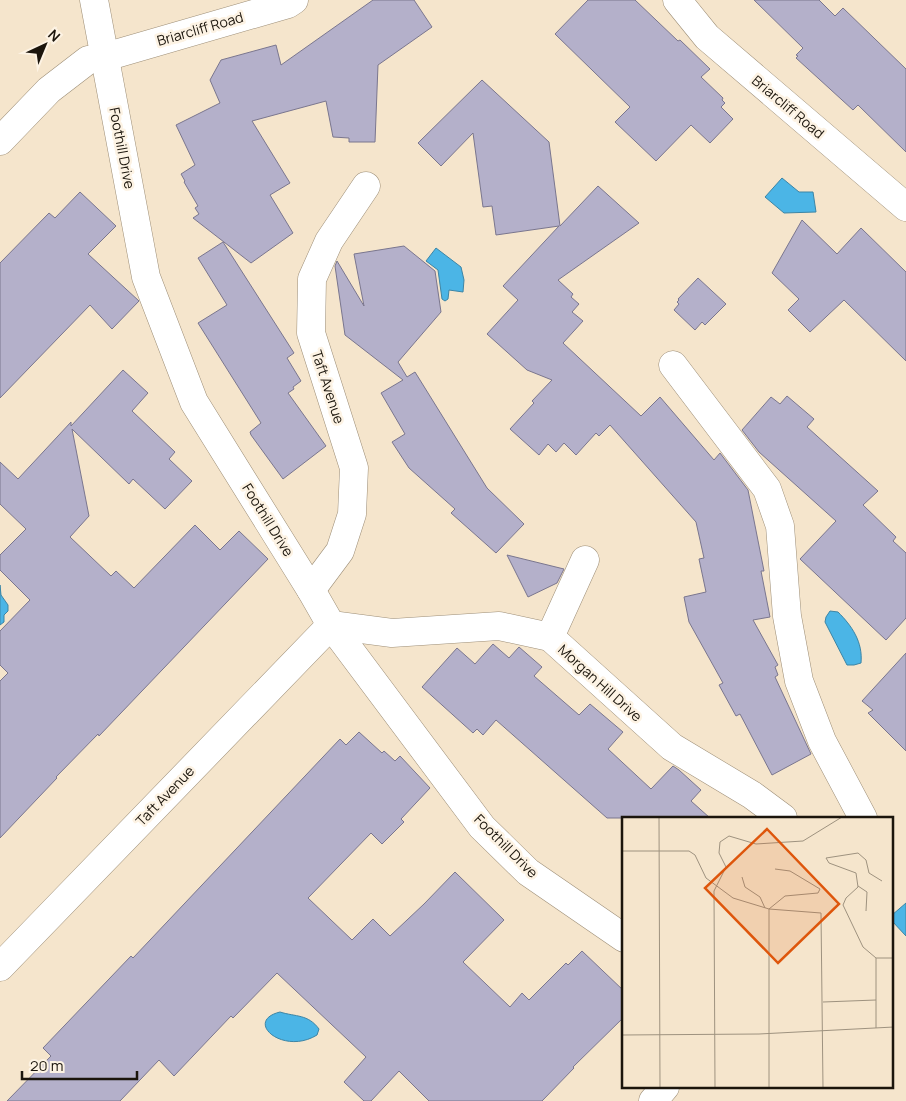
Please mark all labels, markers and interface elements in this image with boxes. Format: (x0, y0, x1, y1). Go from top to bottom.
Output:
street label: Briarcliff Road (155, 7, 245, 50)
north arrow (20, 20, 70, 70)
text: N (44, 25, 65, 46)
street label: Briarcliff Road (748, 71, 828, 142)
street label: Foothill Drive (105, 106, 140, 190)
street label: Taft Avenue (308, 348, 349, 426)
street label: Foothill Drive (238, 480, 298, 560)
street label: Morgan Hill Drive (554, 640, 646, 725)
street label: Taft Avenue (131, 762, 198, 830)
street label: Foothill Drive (470, 810, 542, 882)
inset map (622, 817, 894, 1088)
scale bar (22, 1048, 138, 1080)
text: 20 m (30, 1055, 63, 1076)

